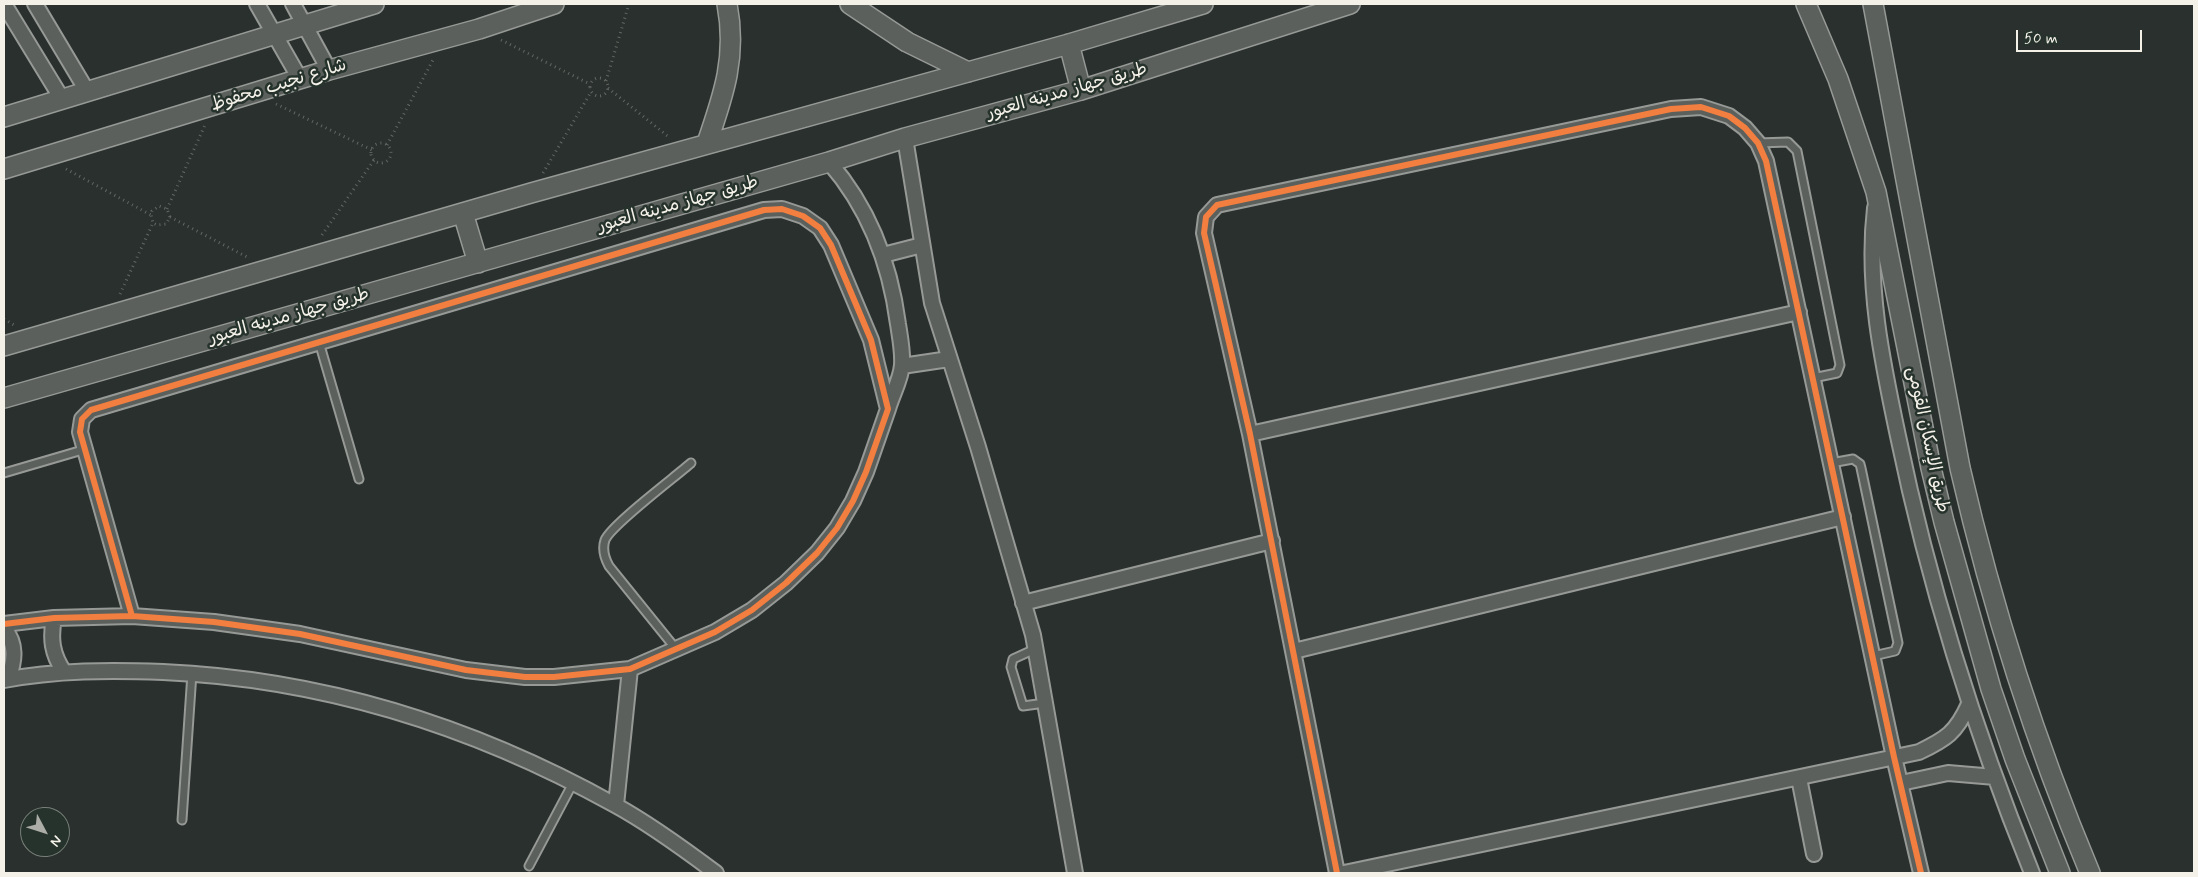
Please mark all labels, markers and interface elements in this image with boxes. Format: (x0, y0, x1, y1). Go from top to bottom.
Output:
scale bar (2018, 20, 2144, 52)
text: 50 m (2024, 29, 2058, 49)
street label: شارع نجيب محفوظ (209, 55, 349, 117)
street label: طريق جهاز مدينه العبور (984, 59, 1150, 125)
street label: طريق جهاز مدينه العبور (595, 172, 761, 238)
street label: طريق جهاز مدينه العبور (206, 284, 372, 350)
street label: طريق الإسكان القومى (1901, 365, 1953, 515)
north arrow (20, 807, 70, 857)
text: N (46, 832, 66, 850)

